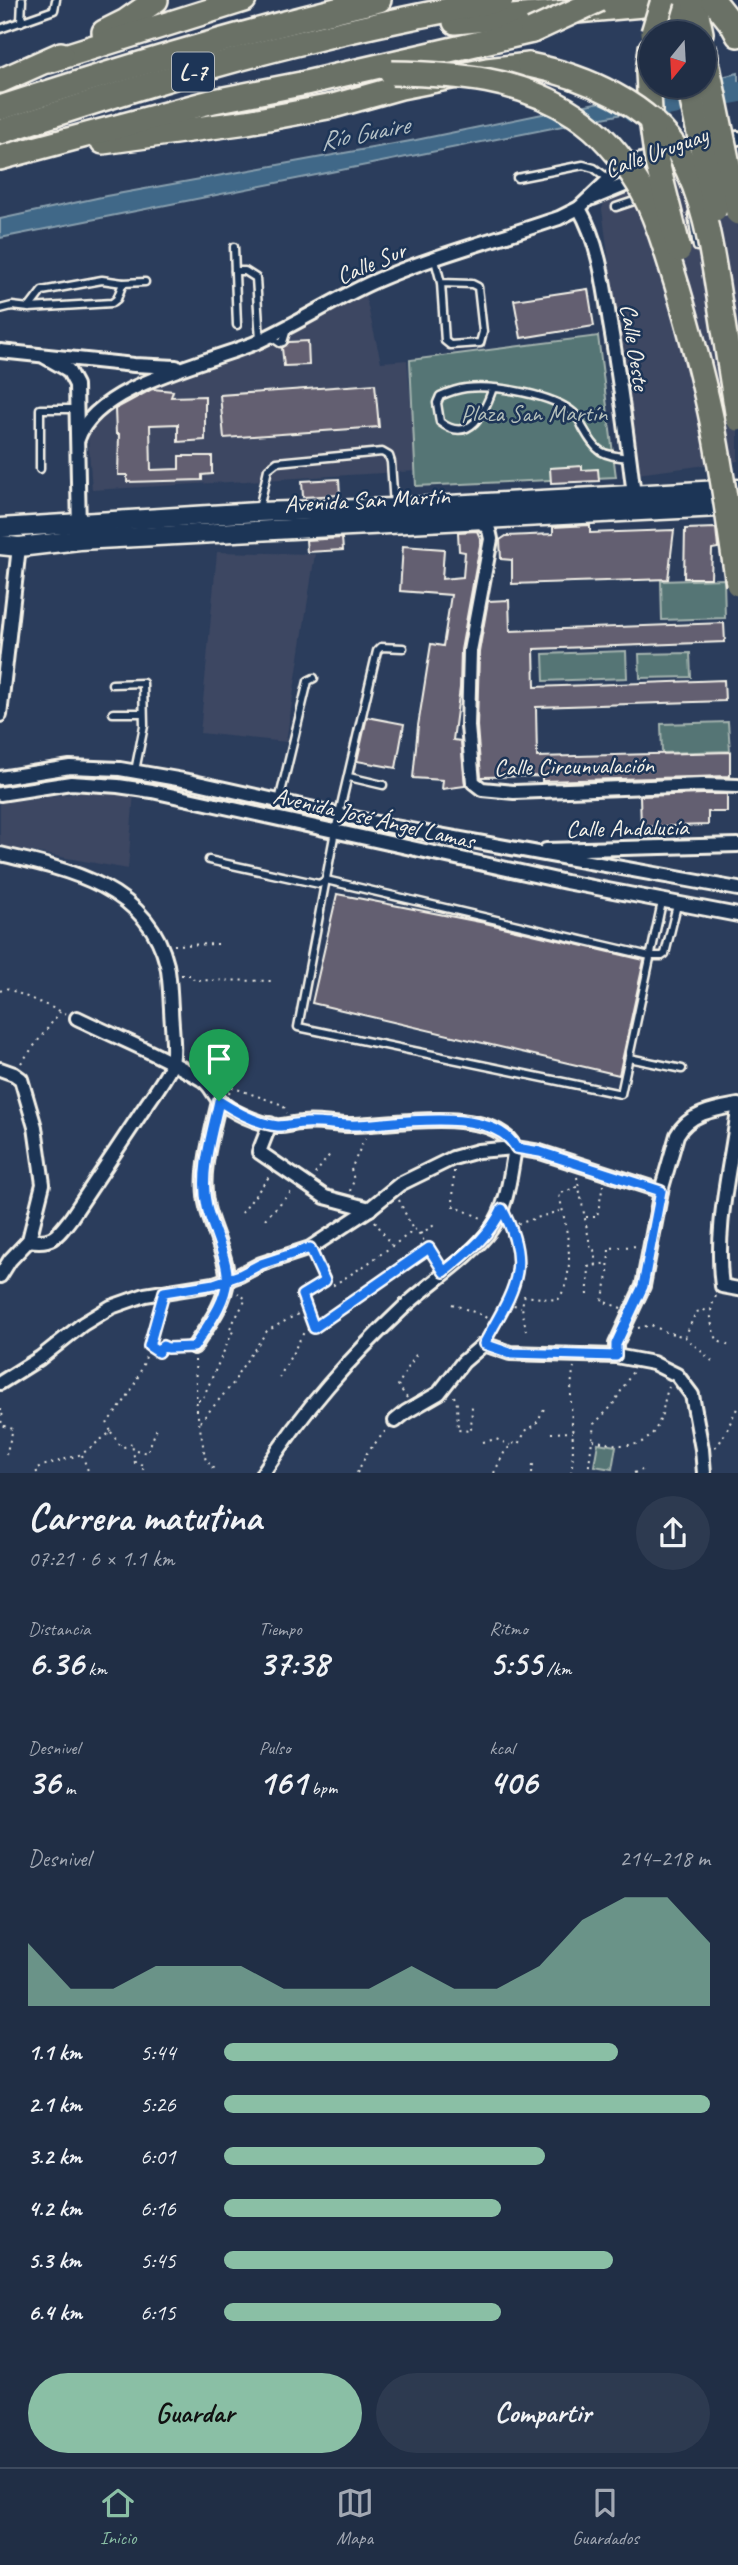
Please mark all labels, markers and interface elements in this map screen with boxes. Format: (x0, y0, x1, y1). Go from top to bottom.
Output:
north arrow (639, 21, 716, 98)
map controls (639, 21, 716, 98)
road number: L-7 (172, 53, 214, 92)
water label: Río Guaire (317, 108, 415, 158)
street label: Calle Uruguay (600, 119, 713, 185)
street label: Calle Sur (332, 234, 412, 291)
street label: Calle Oeste (613, 302, 657, 395)
park label: Plaza San Martín (461, 398, 609, 428)
street label: Avenida San Martín (284, 481, 452, 519)
street label: Calle Circunvalación (494, 750, 655, 782)
street label: Avenida José Ángel Lamas (270, 780, 479, 856)
street label: Calle Andalucía (565, 812, 690, 844)
pin (189, 1029, 249, 1101)
icon: arrive (200, 1040, 238, 1078)
text: Carrera matutina (28, 1494, 262, 1541)
button: share (636, 1496, 710, 1570)
text: 07:21 · 6 × 1.1 km (28, 1544, 174, 1573)
text: Distancia (28, 1617, 90, 1641)
text: Tiempo (259, 1617, 302, 1641)
text: Ritmo (489, 1617, 528, 1641)
text: 6.36 (28, 1641, 84, 1686)
text: 37:38 (259, 1641, 328, 1686)
text: 5:55 (489, 1641, 542, 1686)
text: km (84, 1657, 107, 1681)
text: /km (542, 1657, 571, 1681)
text: Desnivel (28, 1736, 80, 1760)
text: Pulso (259, 1736, 291, 1760)
text: kcal (489, 1736, 514, 1760)
text: 36 (28, 1760, 60, 1805)
text: 161 (259, 1760, 307, 1805)
text: 406 (489, 1760, 537, 1805)
text: m (60, 1776, 76, 1800)
text: bpm (307, 1776, 337, 1800)
text: Desnivel (28, 1844, 90, 1873)
text: 214–218 m (619, 1844, 710, 1873)
text: 1.1 km (28, 2038, 82, 2067)
text: 5:44 (140, 2038, 176, 2067)
text: 2.1 km (28, 2090, 82, 2119)
text: 5:26 (140, 2090, 176, 2119)
text: 3.2 km (28, 2142, 82, 2171)
text: 6:01 (140, 2142, 176, 2171)
text: 4.2 km (28, 2194, 82, 2223)
text: 6:16 (140, 2194, 176, 2223)
text: 5.3 km (28, 2246, 81, 2275)
text: 5:45 (140, 2246, 176, 2275)
text: 6.4 km (28, 2298, 82, 2327)
text: 6:15 (140, 2298, 176, 2327)
button: Guardar (28, 2373, 362, 2453)
button: Compartir (376, 2373, 710, 2453)
tab: Inicio (99, 2484, 137, 2550)
tab: Mapa (336, 2484, 374, 2550)
tab: Guardados (572, 2484, 639, 2550)

